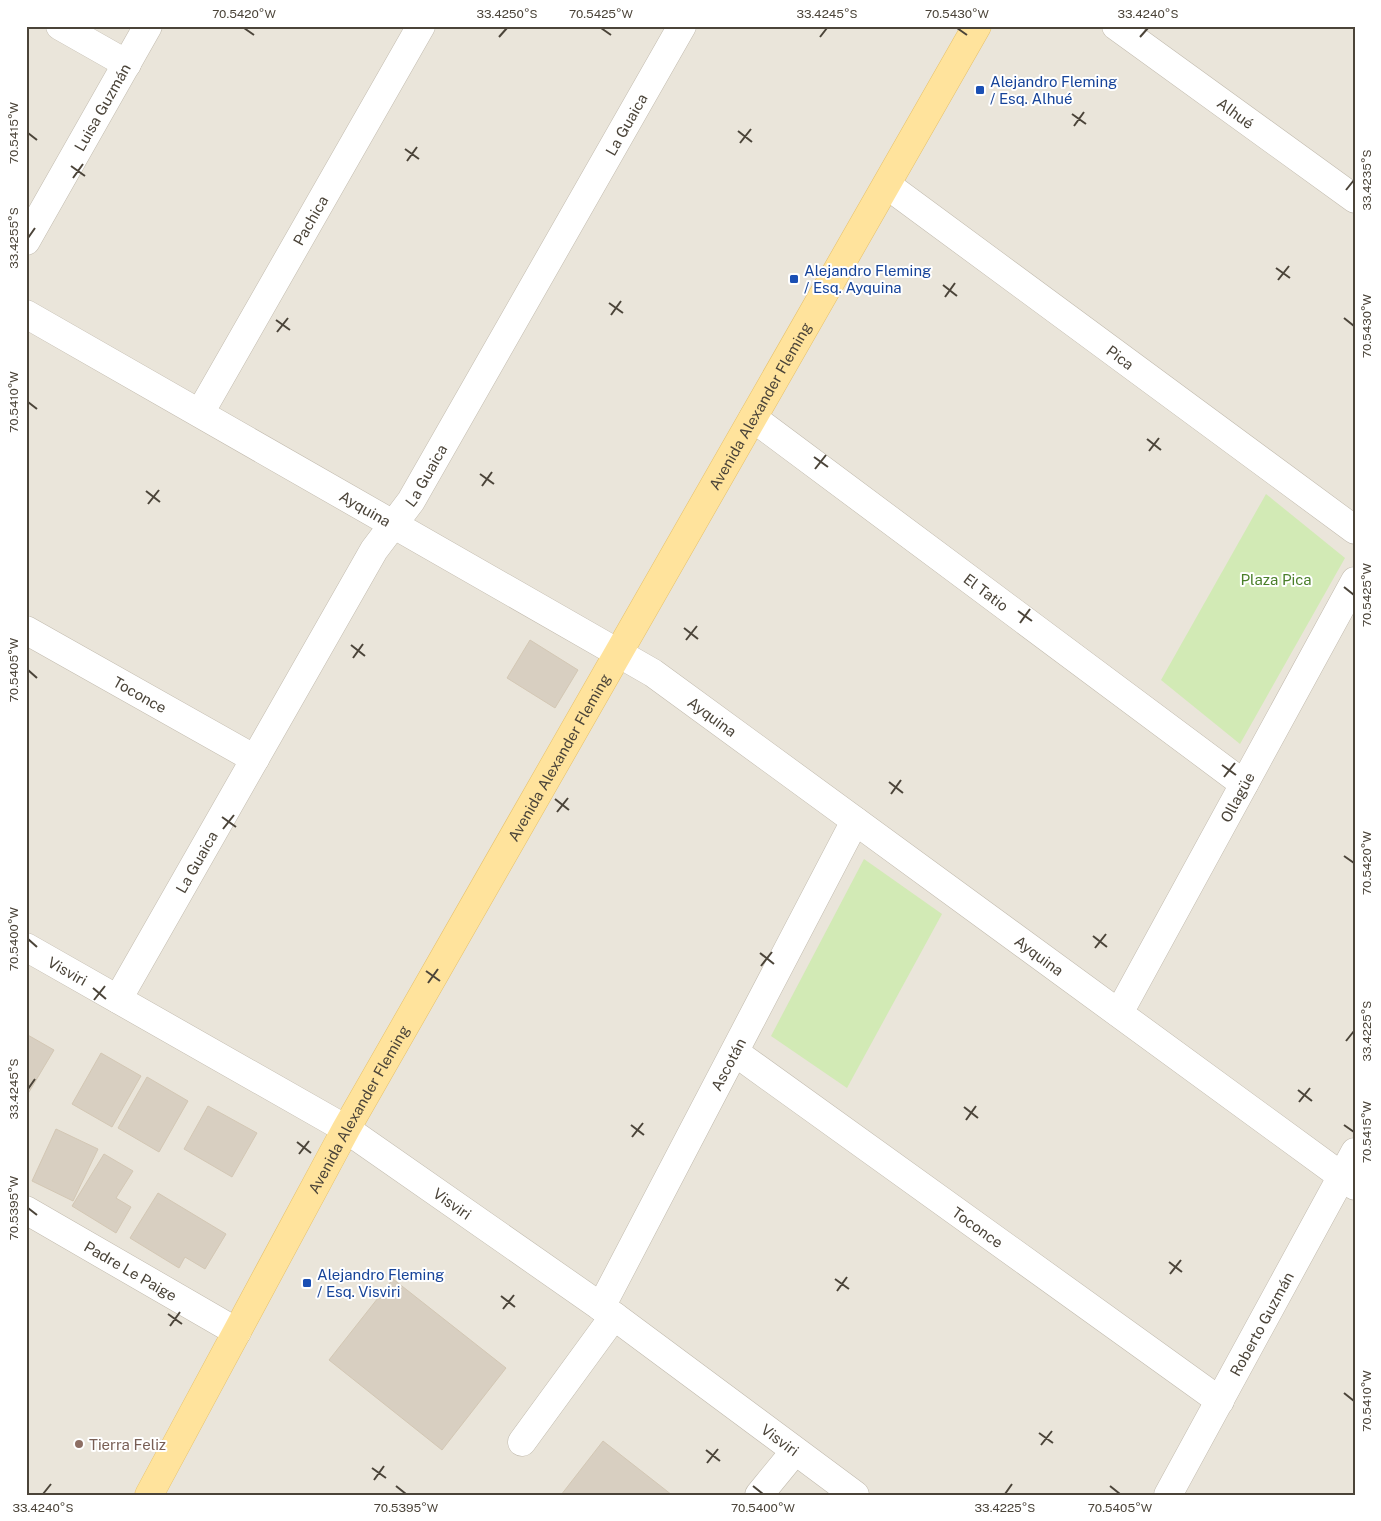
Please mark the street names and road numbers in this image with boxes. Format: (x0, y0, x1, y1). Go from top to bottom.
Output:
street label: Luisa Guzmán (71, 60, 133, 154)
street label: La Guaica (602, 90, 650, 158)
street label: Alhué (1214, 94, 1257, 132)
street label: Pachica (289, 192, 331, 248)
street label: Avenida Alexander Fleming (705, 319, 814, 492)
street label: Pica (1103, 341, 1137, 373)
street label: La Guaica (402, 441, 450, 510)
street label: Ayquina (337, 487, 394, 530)
street label: El Tatio (961, 570, 1012, 614)
street label: Avenida Alexander Fleming (504, 670, 613, 844)
street label: Toconce (111, 673, 170, 716)
street label: Ayquina (685, 693, 740, 740)
street label: Ollagüe (1216, 769, 1257, 825)
street label: La Guaica (172, 828, 221, 896)
street label: Ayquina (1012, 932, 1067, 979)
street label: Visviri (45, 953, 90, 989)
street label: Avenida Alexander Fleming (304, 1022, 412, 1196)
street label: Ascotán (707, 1035, 749, 1093)
street label: Visviri (430, 1184, 475, 1222)
street label: Toconce (949, 1203, 1007, 1251)
street label: Padre Le Paige (81, 1237, 180, 1304)
street label: Roberto Guzmán (1226, 1269, 1297, 1379)
street label: Visviri (758, 1420, 802, 1459)

